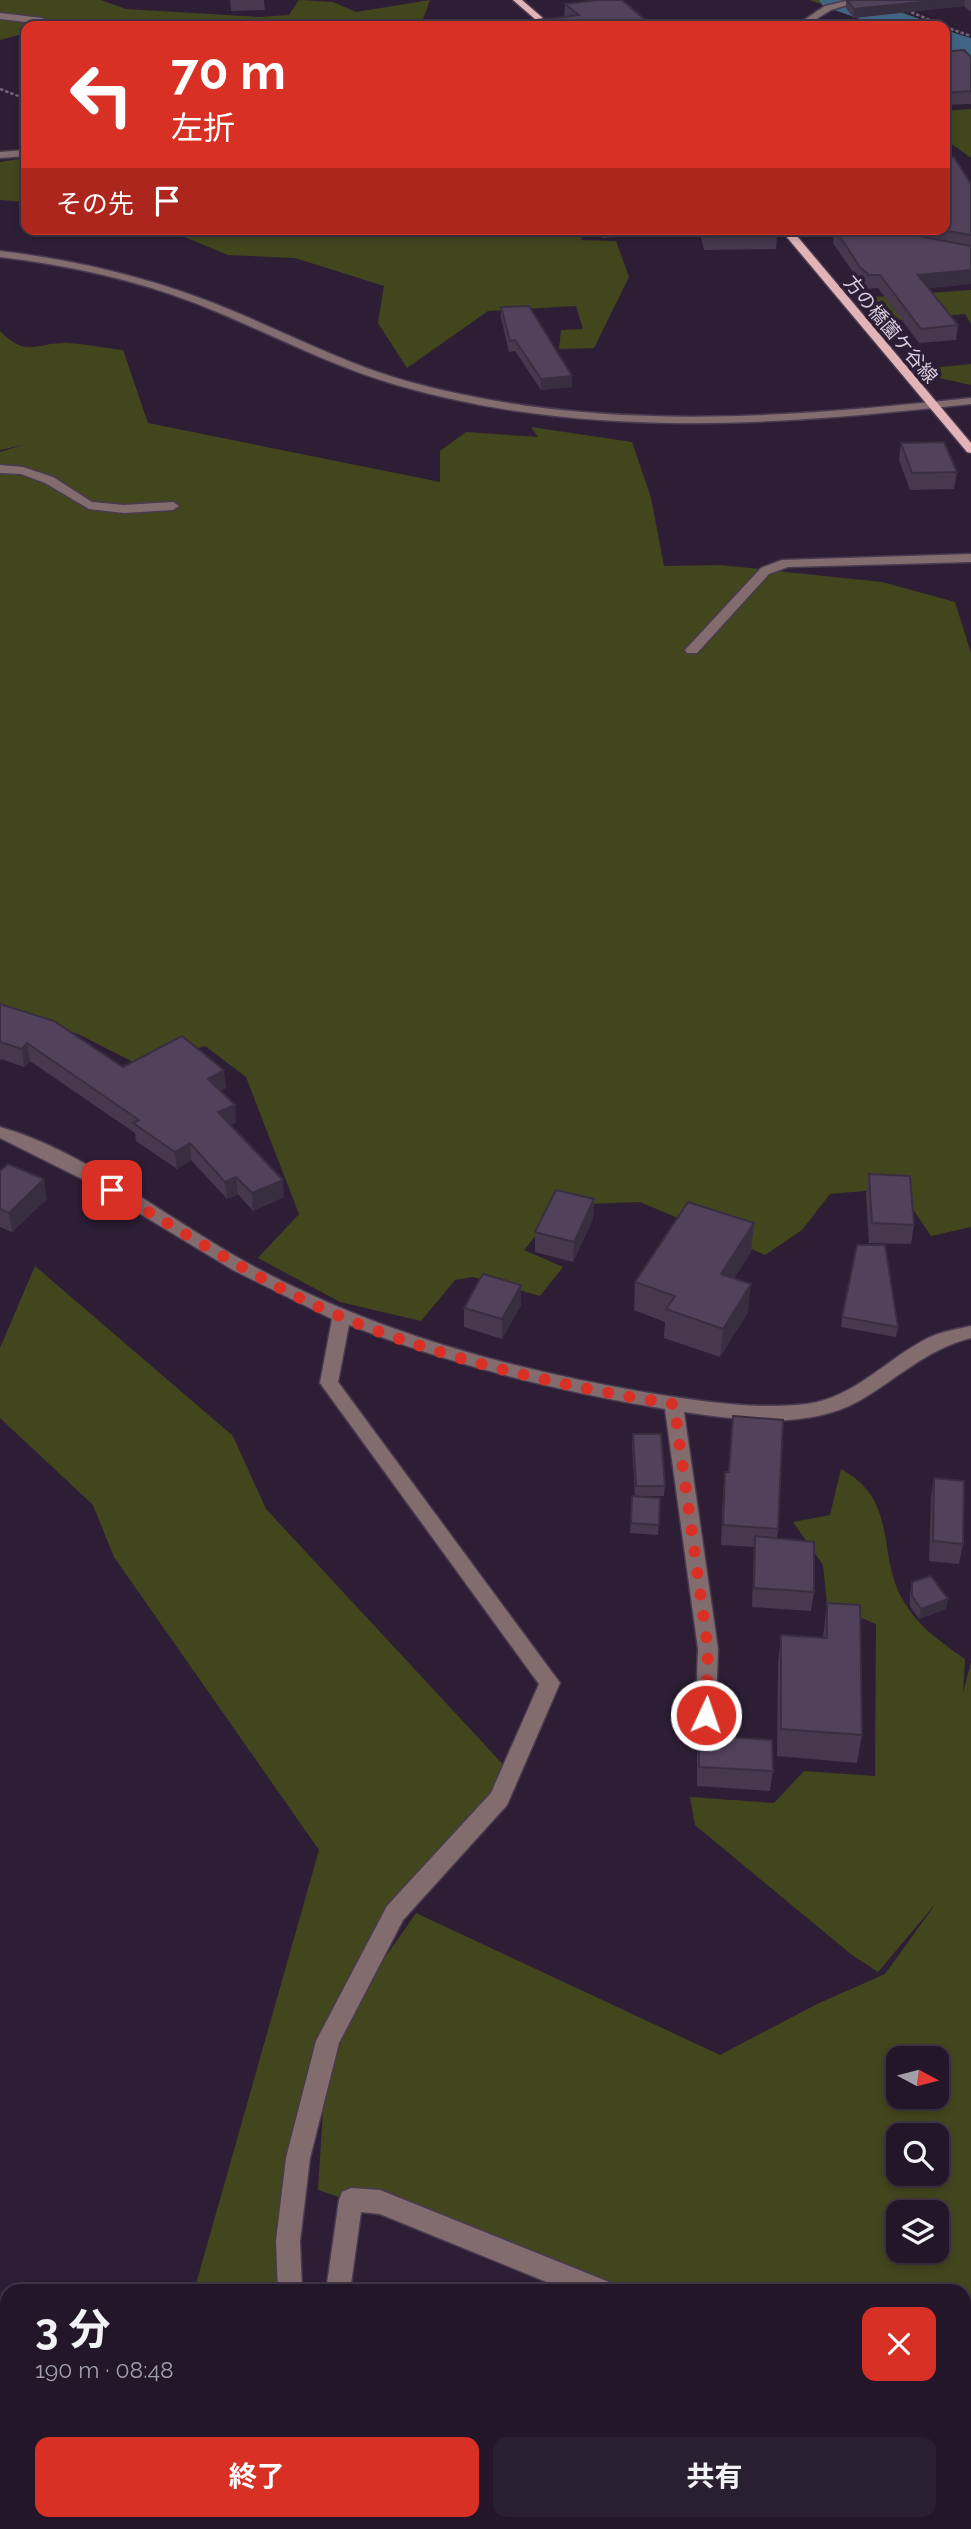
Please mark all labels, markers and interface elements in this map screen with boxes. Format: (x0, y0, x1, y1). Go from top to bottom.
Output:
text: 70 m (171, 43, 286, 100)
icon: left (56, 49, 147, 140)
text: 左折 (171, 109, 235, 146)
icon: arrive (148, 182, 186, 220)
text: その先 (56, 189, 134, 219)
street label: 方の橋薗ケ谷線 (840, 271, 942, 387)
pin (82, 1160, 142, 1220)
icon: arrive (93, 1171, 131, 1209)
position arrow (669, 1678, 743, 1752)
north arrow (886, 2046, 948, 2109)
map controls (886, 2046, 949, 2263)
button: search (886, 2123, 949, 2186)
button: layers (886, 2200, 949, 2263)
text: 3 分 (35, 2305, 111, 2354)
button: close (862, 2307, 936, 2381)
text: 190 m · 08:48 (35, 2356, 174, 2383)
button: 終了 (35, 2437, 479, 2517)
button: 共有 (493, 2437, 936, 2517)

